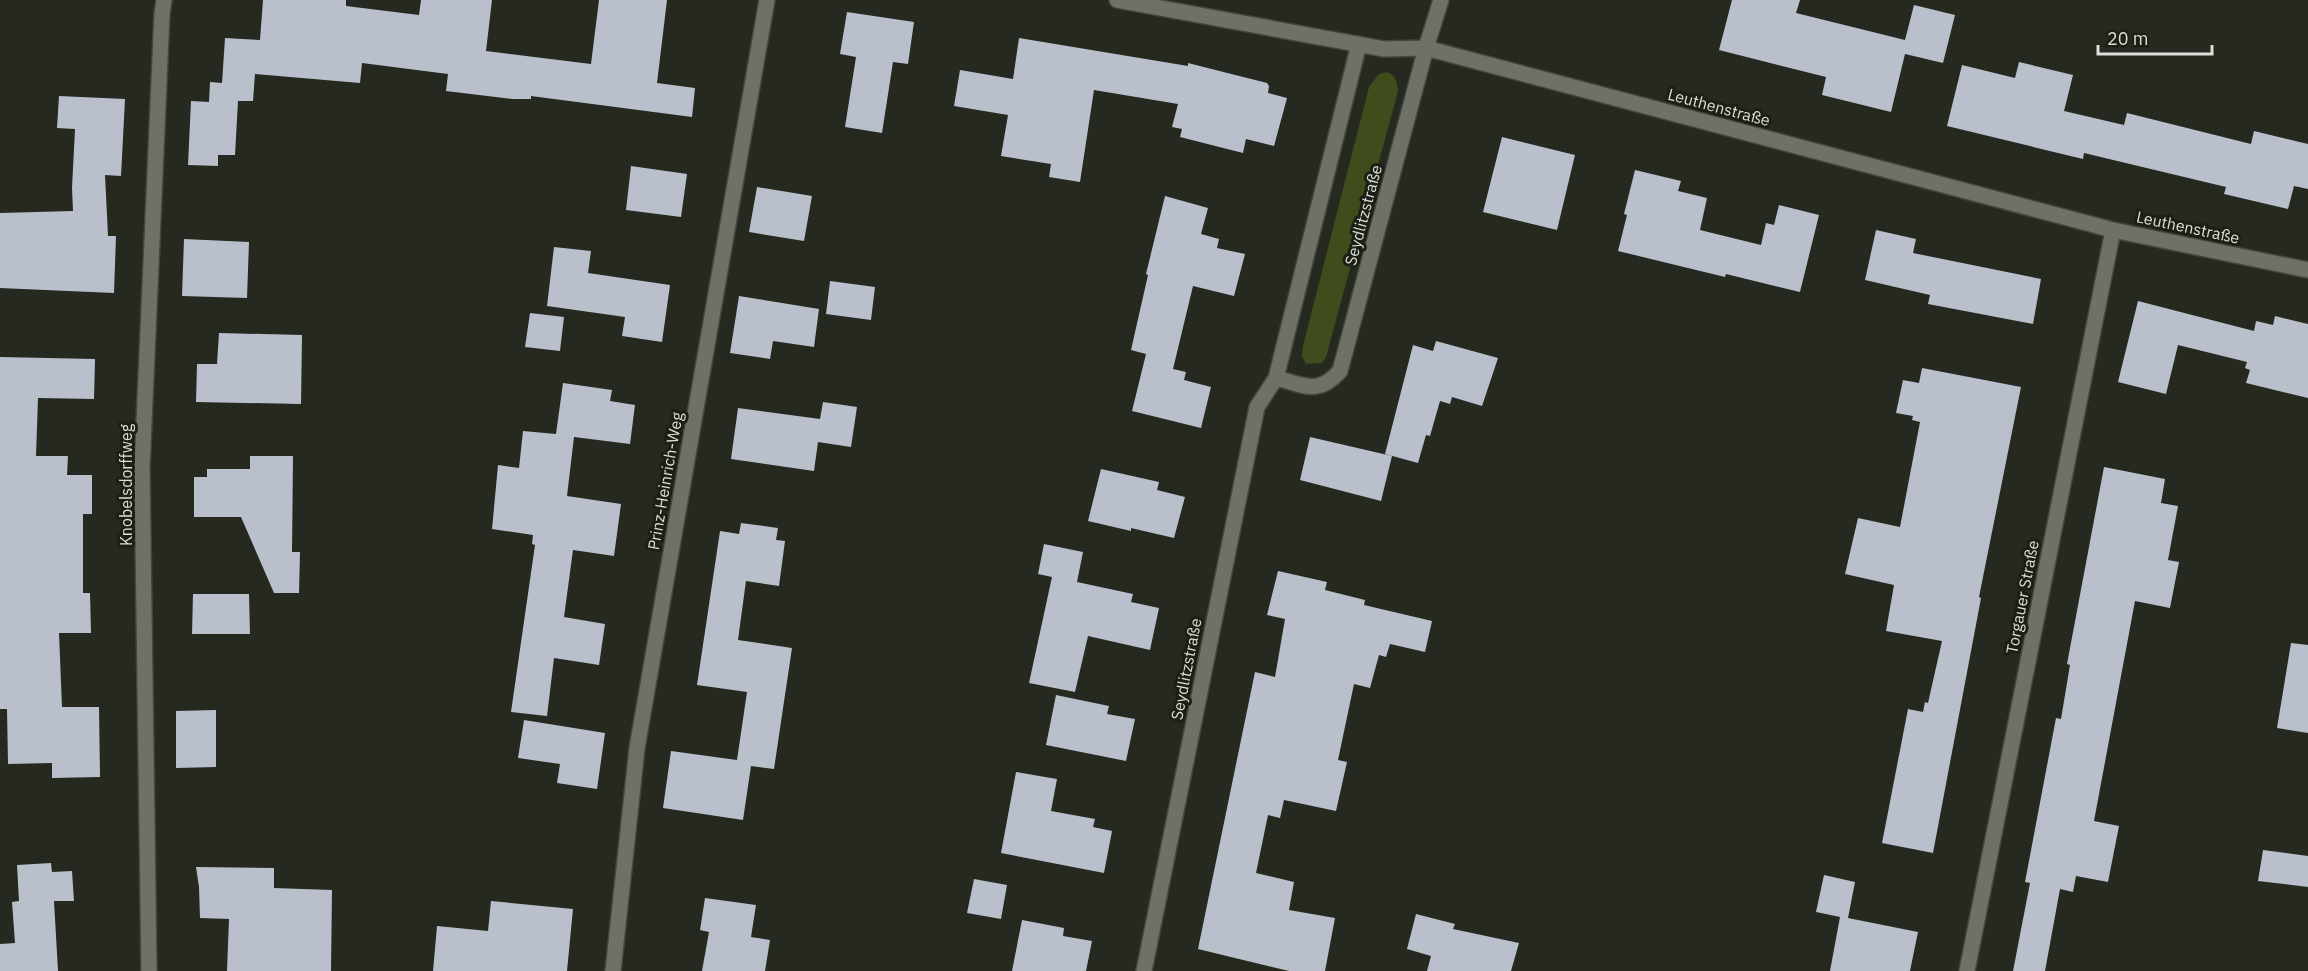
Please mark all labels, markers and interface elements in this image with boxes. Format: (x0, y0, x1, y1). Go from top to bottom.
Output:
scale bar (2098, 18, 2212, 56)
text: 20 m (2107, 27, 2149, 50)
street label: Leuthenstraße (1666, 84, 1772, 130)
street label: Seydlitzstraße (1340, 162, 1386, 267)
street label: Leuthenstraße (2135, 206, 2242, 248)
street label: Prinz-Heinrich-Weg (643, 410, 687, 552)
street label: Knobelsdorffweg (116, 423, 136, 546)
street label: Torgauer Straße (2001, 538, 2043, 656)
street label: Seydlitzstraße (1166, 616, 1206, 722)

